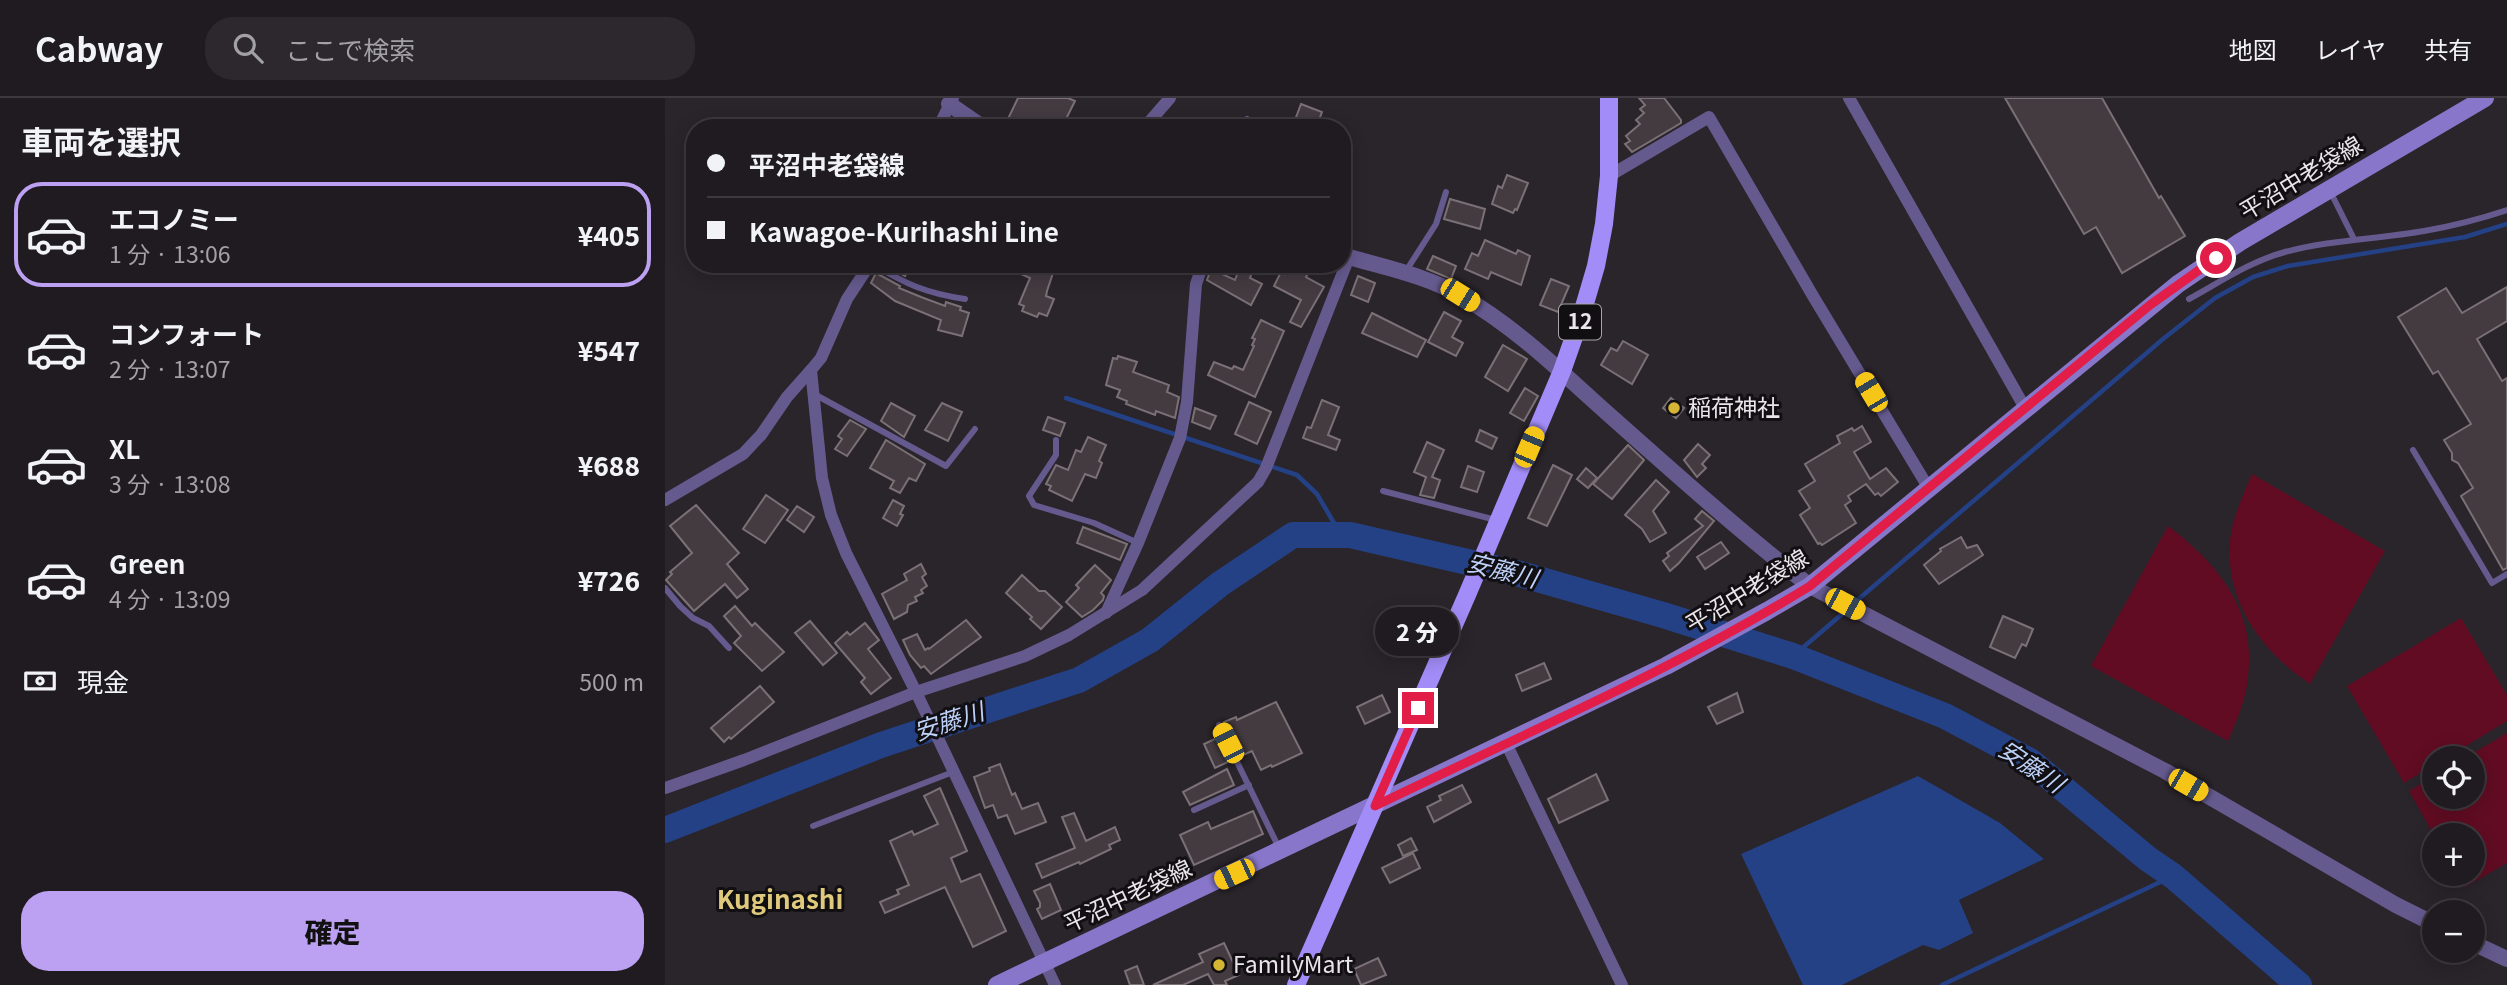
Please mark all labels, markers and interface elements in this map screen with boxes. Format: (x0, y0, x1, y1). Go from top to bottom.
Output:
search box (205, 17, 695, 80)
text: Cabway (35, 24, 163, 72)
icon: search (229, 29, 267, 67)
text: ここで検索 (285, 30, 415, 67)
text: 地図 (2229, 31, 2277, 66)
text: レイヤ (2315, 31, 2386, 66)
text: 共有 (2424, 31, 2472, 66)
text: 車両を選択 (21, 117, 181, 163)
street label: 平沼中老袋線 (2232, 126, 2368, 226)
text: 平沼中老袋線 (749, 145, 905, 182)
text: エコノミー (109, 199, 239, 236)
icon: car (25, 203, 88, 266)
text: Kawagoe-Kurihashi Line (749, 212, 1059, 249)
text: ¥405 (578, 216, 640, 253)
text: 1 分 · 13:06 (109, 236, 231, 270)
route start (2200, 242, 2232, 274)
car (1437, 275, 1484, 315)
road number: 12 (1559, 304, 1601, 340)
text: コンフォート (109, 314, 264, 351)
icon: car (25, 318, 88, 381)
text: ¥547 (578, 331, 640, 368)
text: 2 分 · 13:07 (109, 351, 231, 385)
car (1852, 369, 1891, 415)
place label: 稲荷神社 (1688, 389, 1780, 423)
marker: 稲荷神社 (1666, 400, 1682, 416)
car (1512, 424, 1547, 470)
text: XL (109, 429, 140, 466)
icon: car (25, 433, 88, 496)
text: ¥688 (578, 446, 640, 483)
text: 3 分 · 13:08 (109, 466, 231, 500)
street label: 平沼中老袋線 (1678, 539, 1814, 639)
water label: 安藤川 (1463, 543, 1545, 595)
text: Green (109, 544, 185, 581)
icon: car (25, 548, 88, 611)
text: ¥726 (578, 561, 640, 598)
text: 4 分 · 13:09 (109, 581, 231, 615)
car (1822, 585, 1869, 623)
callout: 2 分 (1376, 606, 1460, 656)
text: 2 分 (1396, 614, 1438, 648)
icon: cash (21, 662, 59, 700)
text: 現金 (77, 662, 129, 699)
text: 500 m (579, 664, 644, 698)
water label: 安藤川 (909, 691, 991, 747)
route end (1402, 692, 1434, 724)
car (1210, 720, 1247, 766)
water label: 安藤川 (1993, 730, 2075, 801)
map controls (2422, 746, 2485, 963)
button: locate (2422, 746, 2485, 809)
car (2165, 765, 2212, 805)
button: + (2422, 823, 2485, 886)
street label: 平沼中老袋線 (1057, 850, 1197, 939)
car (1211, 856, 1258, 892)
district label: Kuginashi (717, 879, 843, 916)
button: 確定 (21, 891, 644, 971)
button: − (2422, 900, 2485, 963)
place label: FamilyMart (1233, 946, 1353, 980)
marker: FamilyMart (1211, 957, 1227, 973)

